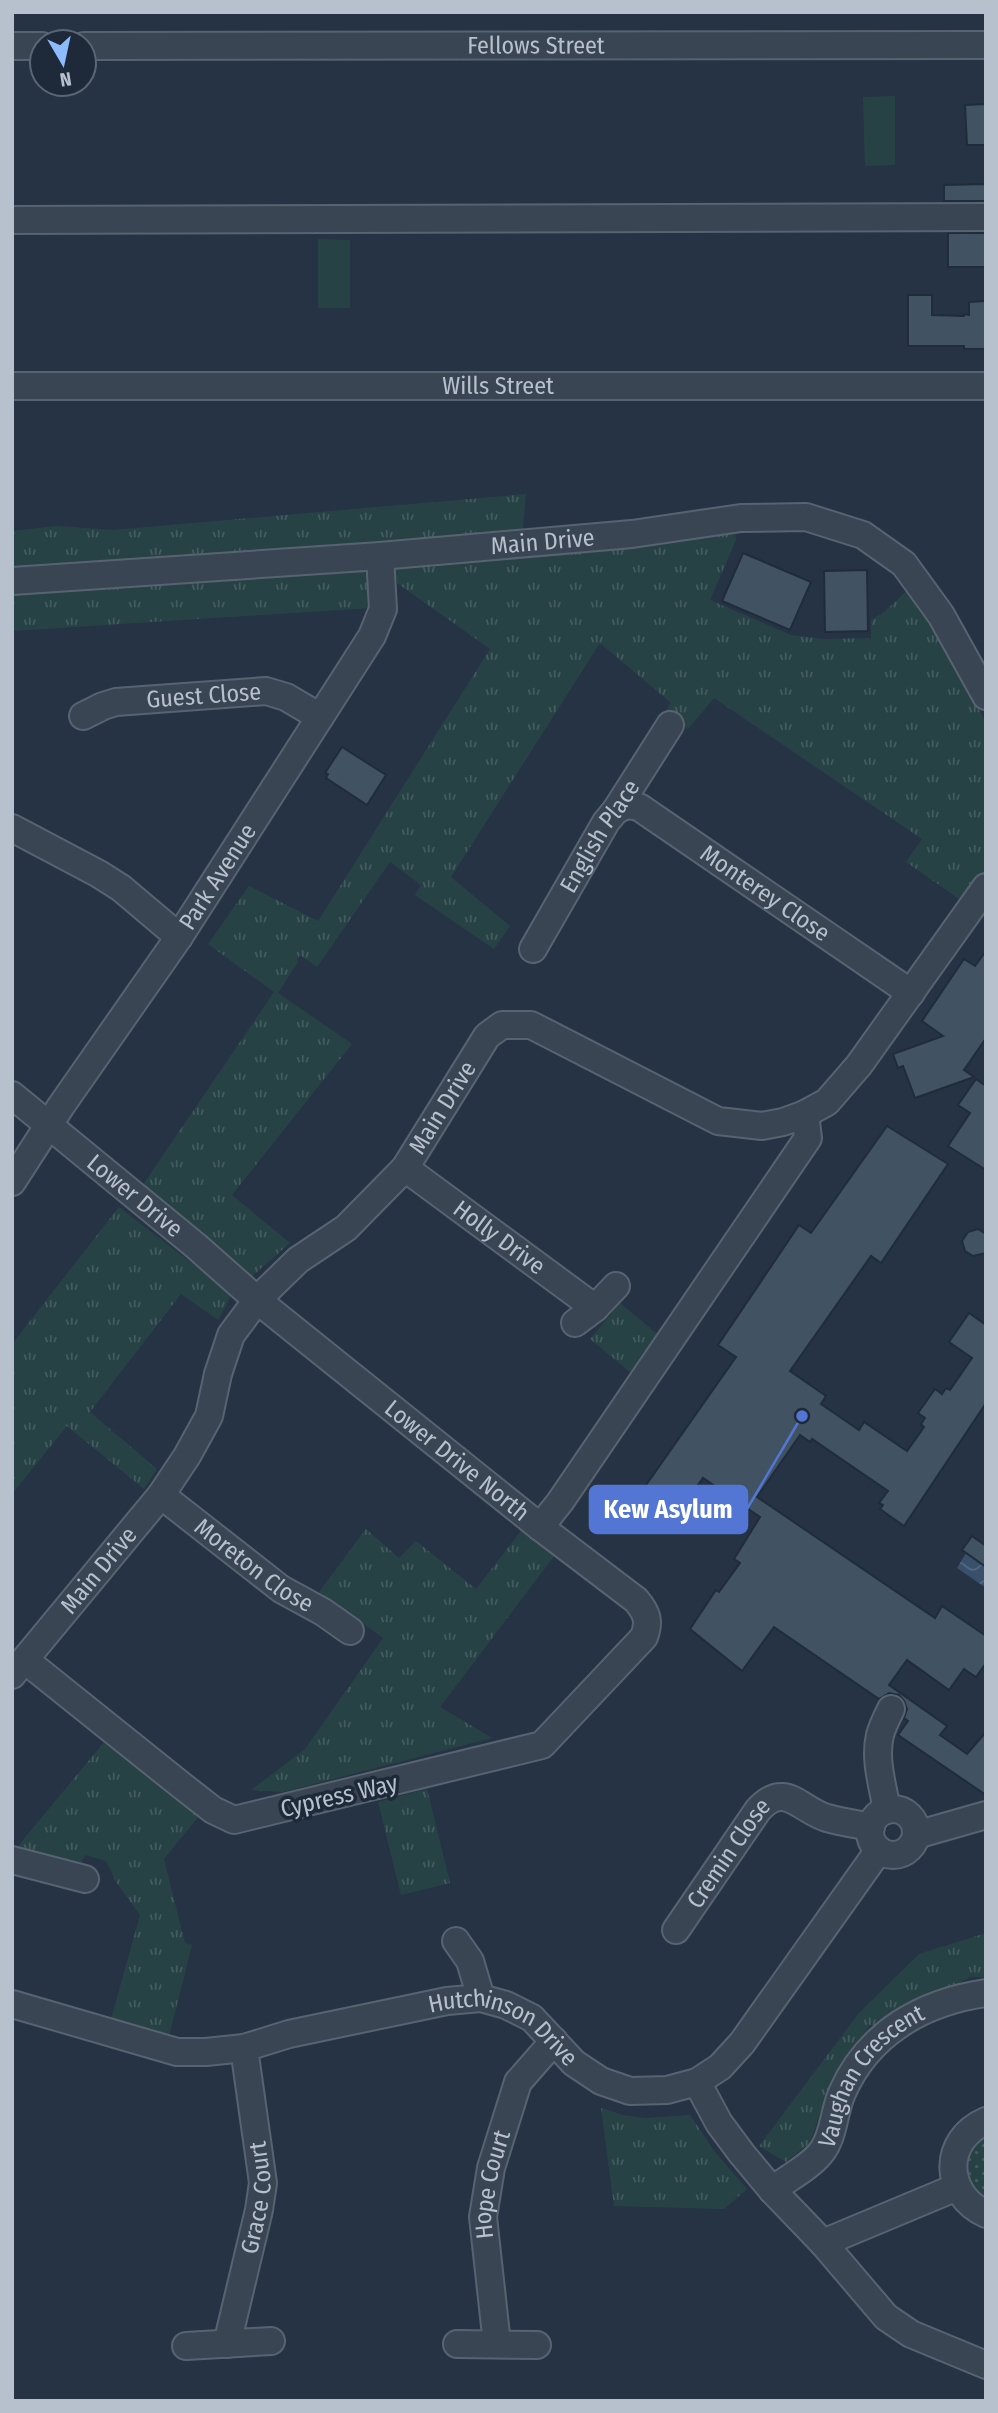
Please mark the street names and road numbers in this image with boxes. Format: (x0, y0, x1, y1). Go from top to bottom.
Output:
street label: Fellows Street (467, 31, 605, 60)
street label: Wills Street (442, 372, 554, 400)
street label: Main Drive (489, 523, 596, 560)
street label: Guest Close (146, 677, 262, 714)
street label: English Place (554, 775, 645, 898)
street label: Park Avenue (173, 819, 262, 935)
street label: Monterey Close (695, 839, 835, 947)
street label: Main Drive (403, 1056, 482, 1159)
street label: Lower Drive (81, 1148, 188, 1243)
street label: Holly Drive (448, 1194, 551, 1280)
street label: Lower Drive North (379, 1394, 535, 1527)
street label: Moreton Close (189, 1513, 318, 1618)
street label: Main Drive (55, 1521, 143, 1619)
street label: Cypress Way (278, 1769, 401, 1823)
street label: Cremin Close (681, 1792, 776, 1914)
street label: Hutchinson Drive (426, 1984, 583, 2072)
street label: Vaughan Crescent (813, 1999, 929, 2152)
street label: Hope Court (469, 2127, 516, 2240)
street label: Grace Court (235, 2140, 277, 2257)

